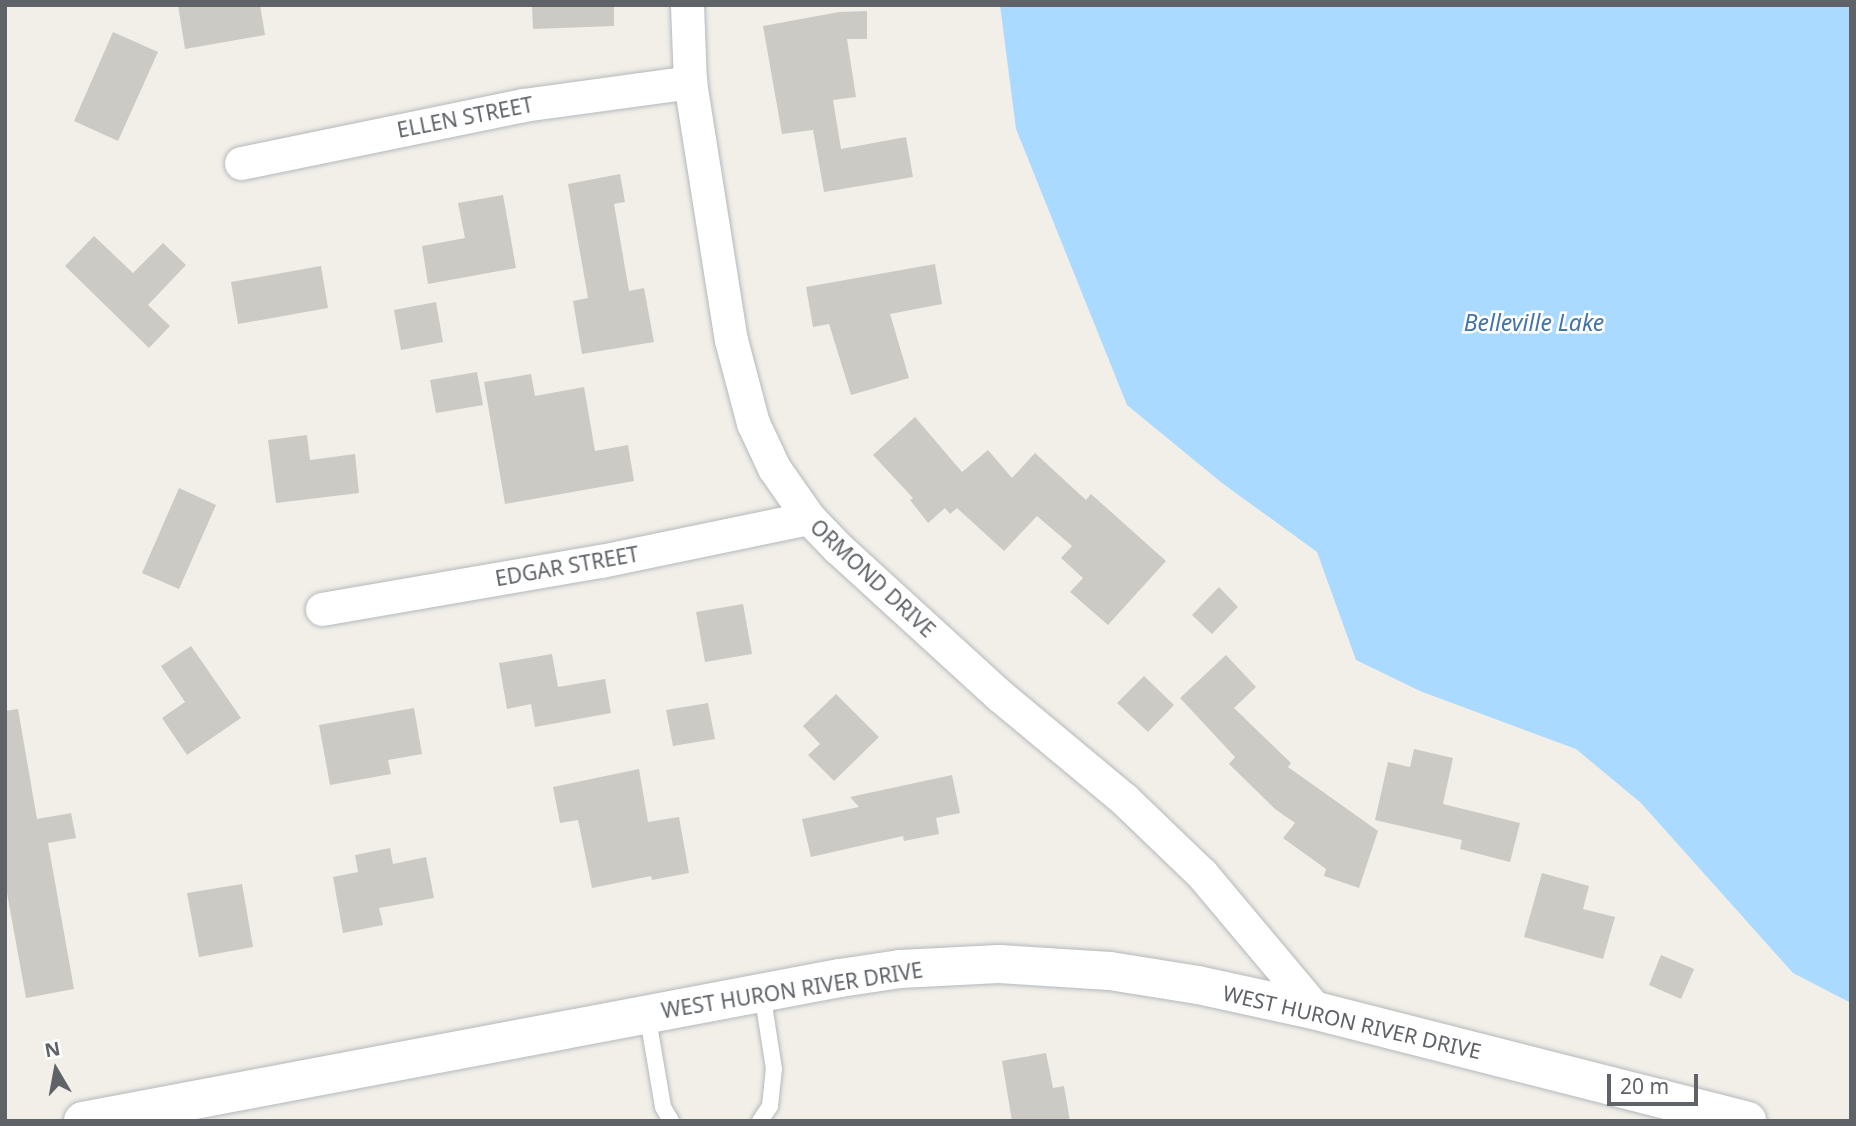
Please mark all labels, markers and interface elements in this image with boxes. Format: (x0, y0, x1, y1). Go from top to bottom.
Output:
street label: ELLEN STREET (395, 91, 535, 143)
water label: Belleville Lake (1464, 308, 1604, 336)
street label: ORMOND DRIVE (805, 514, 941, 642)
street label: EDGAR STREET (493, 541, 641, 591)
street label: WEST HURON RIVER DRIVE (659, 957, 925, 1023)
street label: WEST HURON RIVER DRIVE (1220, 980, 1484, 1064)
north arrow (21, 1035, 91, 1105)
text: N (42, 1035, 62, 1063)
scale bar (1611, 1060, 1702, 1104)
text: 20 m (1620, 1072, 1669, 1100)

